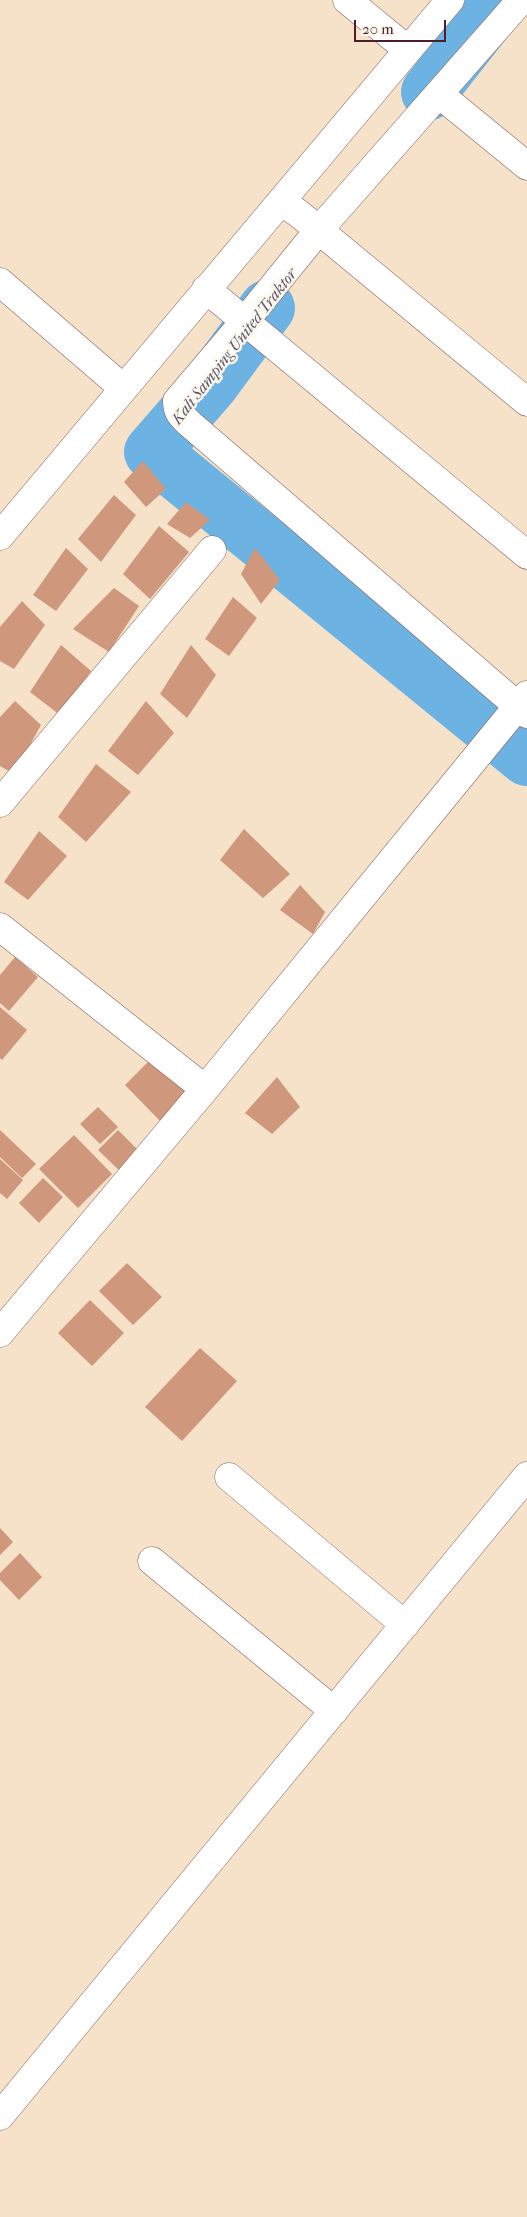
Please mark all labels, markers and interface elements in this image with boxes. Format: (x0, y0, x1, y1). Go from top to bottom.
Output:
scale bar (357, 10, 450, 42)
text: 20 m (362, 20, 394, 38)
water label: Kali Samping United Traktor (168, 265, 302, 429)

